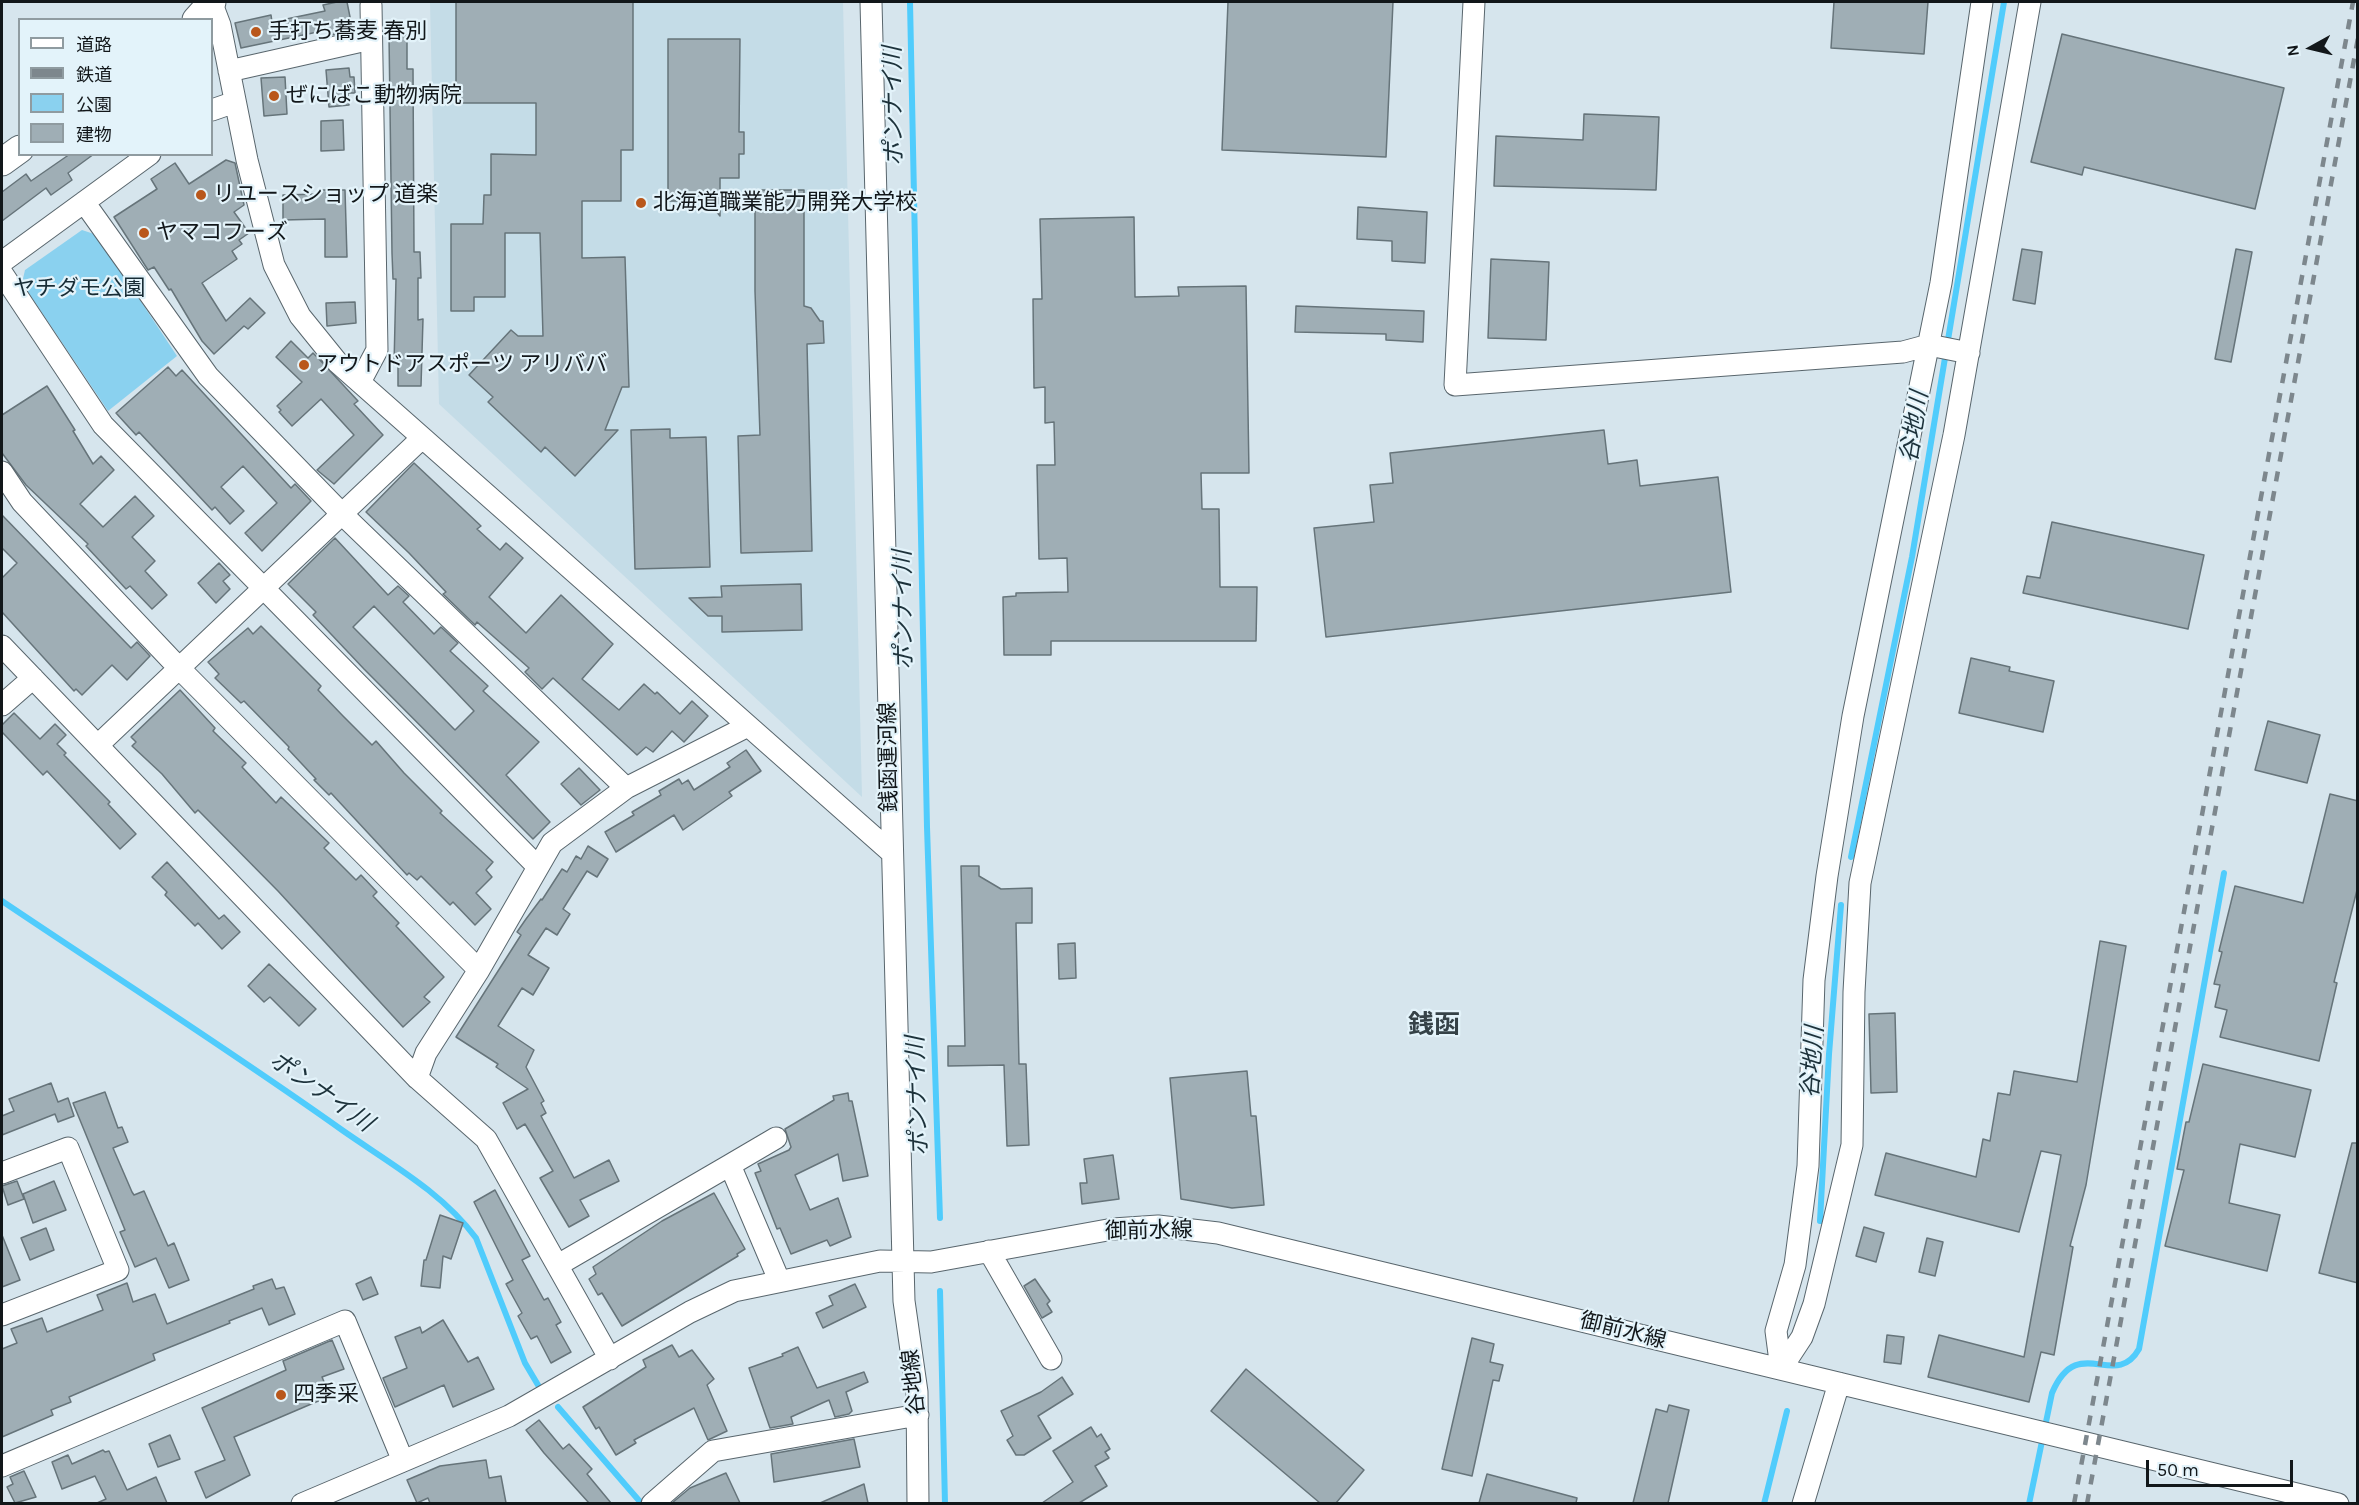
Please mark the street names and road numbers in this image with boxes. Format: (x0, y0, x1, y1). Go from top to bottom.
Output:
street label: 銭函運河線 (875, 702, 903, 812)
street label: 御前水線 (1105, 1217, 1193, 1245)
street label: 御前水線 (1577, 1308, 1669, 1354)
street label: 谷地線 (897, 1348, 931, 1416)

